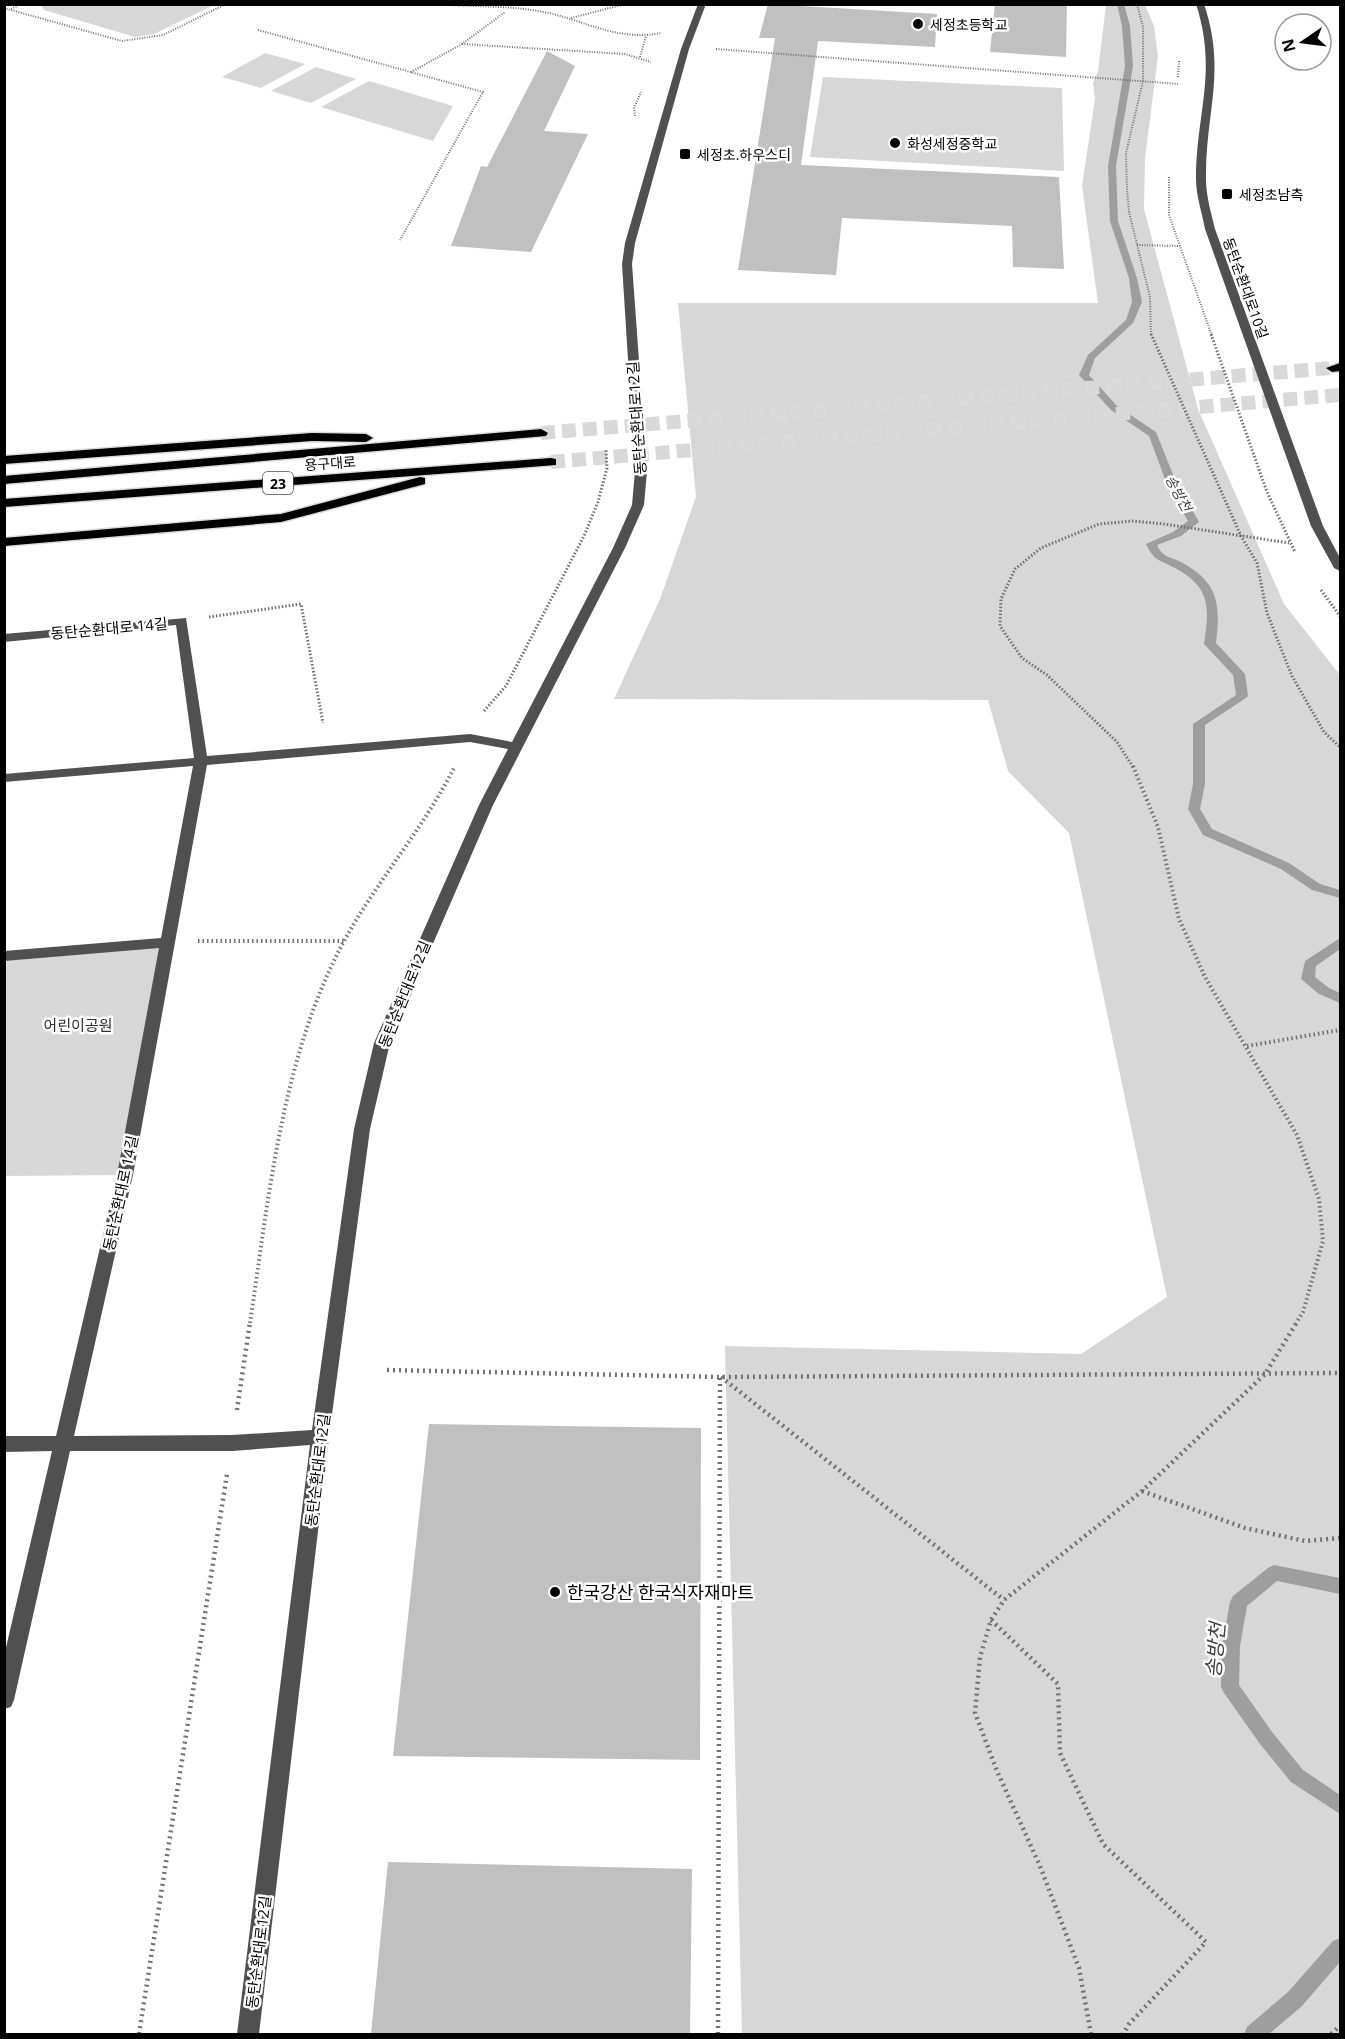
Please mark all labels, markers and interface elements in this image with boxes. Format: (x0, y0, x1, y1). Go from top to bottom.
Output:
north arrow (1273, 12, 1333, 72)
place label: 세정초등학교 (930, 15, 1007, 34)
marker: 세정초등학교 (911, 17, 925, 31)
text: N (1276, 37, 1301, 55)
place label: 화성세정중학교 (907, 134, 997, 153)
marker: 화성세정중학교 (888, 136, 902, 150)
place label: 세정초.하우스디 (697, 145, 791, 164)
marker: 세정초.하우스디 (678, 147, 692, 161)
place label: 세정초남측 (1239, 185, 1304, 204)
marker: 세정초남측 (1220, 187, 1234, 201)
street label: 동탄순환대로10길 (1219, 235, 1273, 341)
street label: 동탄순환대로12길 (622, 361, 650, 475)
street label: 용구대로 (304, 452, 356, 474)
water label: 송방천 (1162, 471, 1197, 516)
road number: 23 (263, 472, 293, 494)
street label: 동탄순환대로 14길 (50, 613, 168, 643)
street label: 동탄순환대로12길 (373, 938, 435, 1050)
park label: 어린이공원 (43, 1015, 113, 1035)
street label: 동탄순환대로 14길 (98, 1133, 142, 1253)
street label: 동탄순환대로12길 (300, 1412, 334, 1528)
place label: 한국강산 한국식자재마트 (567, 1580, 754, 1604)
marker: 한국강산 한국식자재마트 (548, 1585, 562, 1599)
water label: 송방천 (1199, 1619, 1231, 1679)
street label: 동탄순환대로12길 (241, 1894, 275, 2010)

